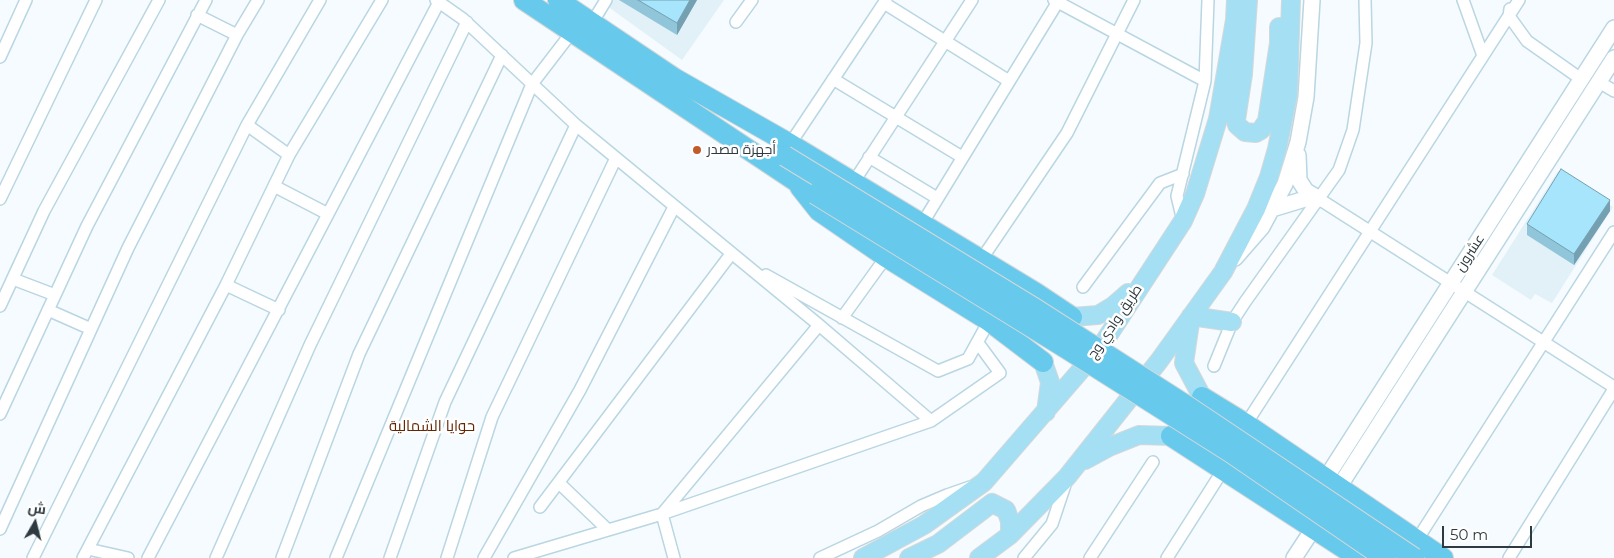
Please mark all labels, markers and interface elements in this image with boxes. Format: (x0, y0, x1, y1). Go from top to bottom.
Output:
place label: أجهزة مصدر (707, 142, 776, 158)
marker: أجهزة مصدر (691, 144, 703, 156)
street label: عشرون (1452, 231, 1488, 275)
street label: طريق وادي وج (1084, 282, 1146, 362)
district label: حوايا الشمالية (389, 418, 475, 436)
north arrow (10, 498, 60, 548)
text: ش (27, 498, 47, 518)
scale bar (1444, 516, 1534, 548)
text: 50 m (1450, 525, 1488, 544)

